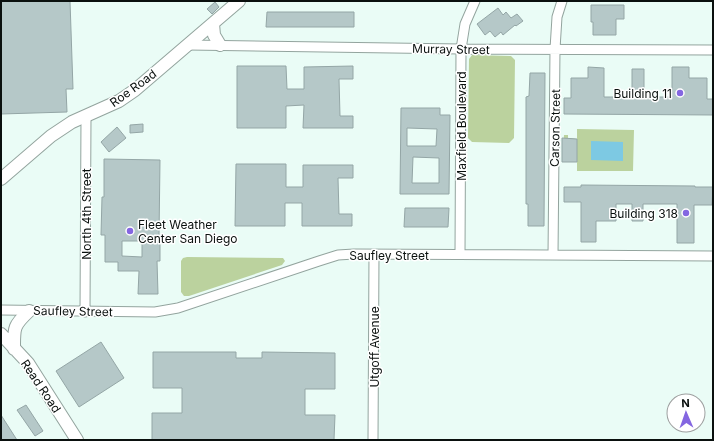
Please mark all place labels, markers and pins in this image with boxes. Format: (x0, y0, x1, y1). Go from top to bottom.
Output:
place label: Building 11 (613, 86, 672, 101)
marker: Building 11 (675, 88, 685, 98)
place label: Building 318 (609, 206, 678, 221)
marker: Building 318 (681, 208, 691, 218)
place label: Fleet Weather Center San Diego (138, 217, 238, 246)
marker: Fleet Weather Center San Diego (125, 226, 135, 236)

